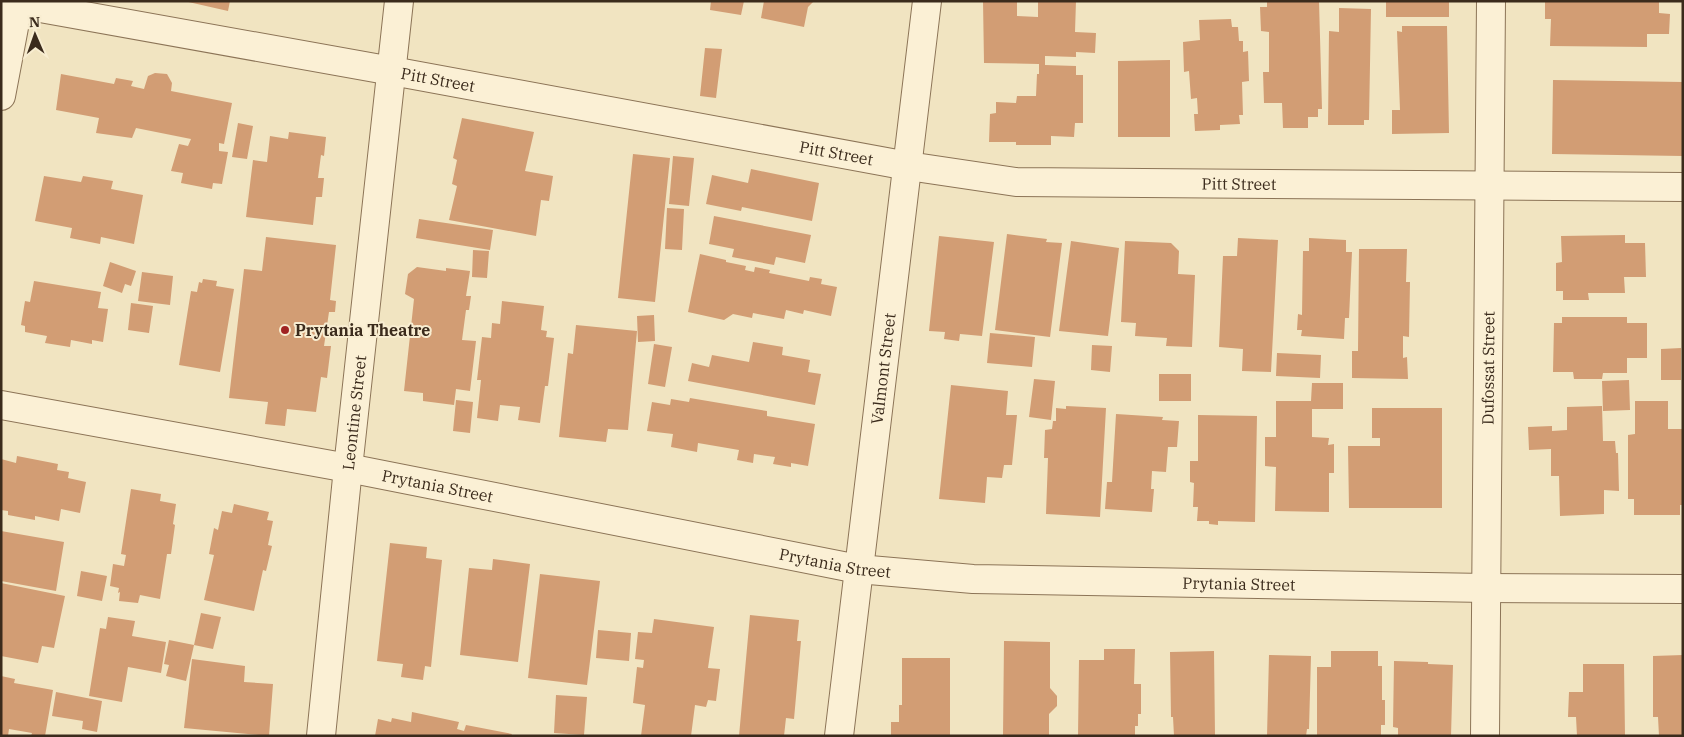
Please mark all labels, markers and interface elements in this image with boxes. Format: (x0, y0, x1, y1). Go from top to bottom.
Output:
north arrow (10, 10, 60, 60)
text: N (29, 13, 40, 31)
street label: Pitt Street (399, 63, 477, 96)
street label: Pitt Street (798, 136, 875, 169)
street label: Pitt Street (1201, 173, 1277, 194)
street label: Valmont Street (866, 311, 900, 425)
street label: Dufossat Street (1478, 311, 1498, 425)
place label: Prytania Theatre (295, 320, 430, 340)
marker: Prytania Theatre (279, 324, 291, 336)
street label: Leontine Street (338, 354, 370, 471)
street label: Prytania Street (380, 465, 495, 507)
street label: Prytania Street (777, 544, 892, 582)
street label: Prytania Street (1182, 573, 1296, 595)

